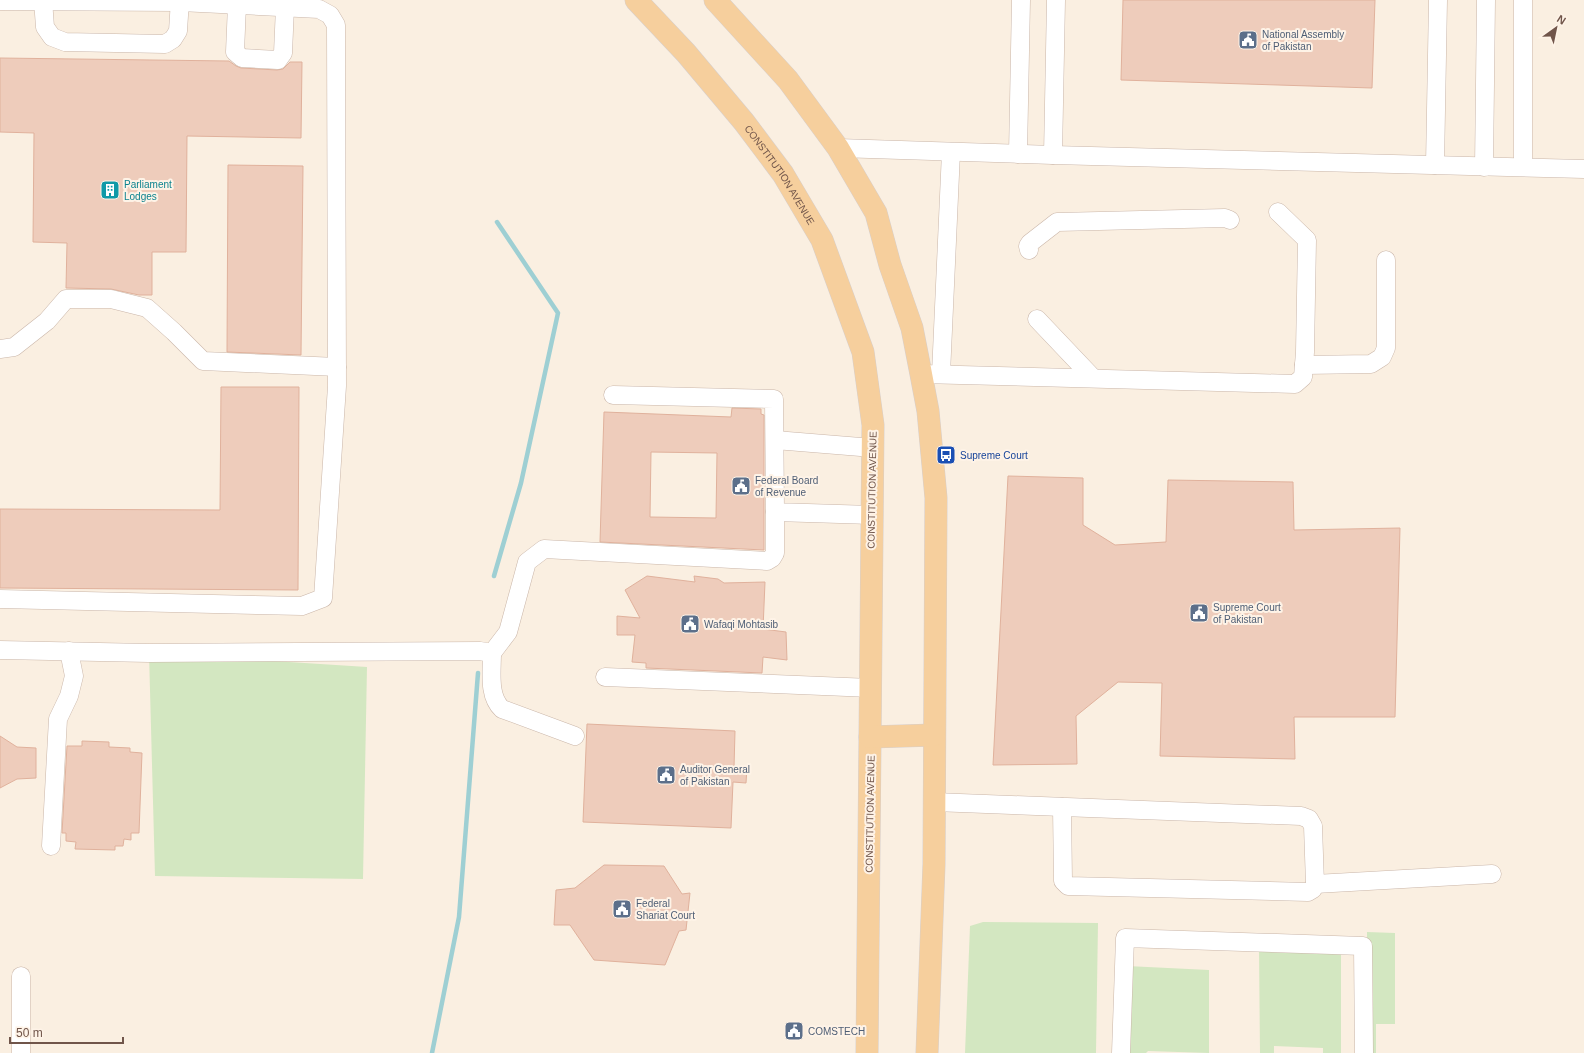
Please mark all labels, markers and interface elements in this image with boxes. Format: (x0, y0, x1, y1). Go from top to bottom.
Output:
north arrow (1536, 8, 1576, 48)
text: N (1555, 12, 1568, 27)
public building icon: National Assembly of Pakistan (1237, 29, 1259, 51)
place label: National Assembly of Pakistan (1262, 29, 1344, 52)
street label: CONSTITUTION AVENUE (743, 123, 817, 227)
building icon: Parliament Lodges (99, 179, 121, 201)
place label: Parliament Lodges (124, 179, 172, 202)
street label: CONSTITUTION AVENUE (865, 431, 879, 549)
bus stop icon: Supreme Court (935, 444, 957, 466)
place label: Supreme Court (960, 450, 1028, 461)
public building icon: Federal Board of Revenue (730, 475, 752, 497)
place label: Federal Board of Revenue (755, 475, 818, 498)
public building icon: Supreme Court of Pakistan (1188, 602, 1210, 624)
place label: Supreme Court of Pakistan (1213, 602, 1281, 625)
public building icon: Wafaqi Mohtasib (679, 613, 701, 635)
place label: Wafaqi Mohtasib (704, 619, 779, 630)
street label: CONSTITUTION AVENUE (863, 755, 877, 873)
public building icon: Auditor General of Pakistan (655, 764, 677, 786)
place label: Auditor General of Pakistan (680, 764, 750, 787)
public building icon: Federal Shariat Court (611, 898, 633, 920)
place label: Federal Shariat Court (636, 898, 695, 921)
scale bar (10, 1019, 123, 1045)
public building icon: COMSTECH (783, 1020, 805, 1042)
text: 50 m (16, 1026, 43, 1040)
place label: COMSTECH (808, 1026, 865, 1037)

